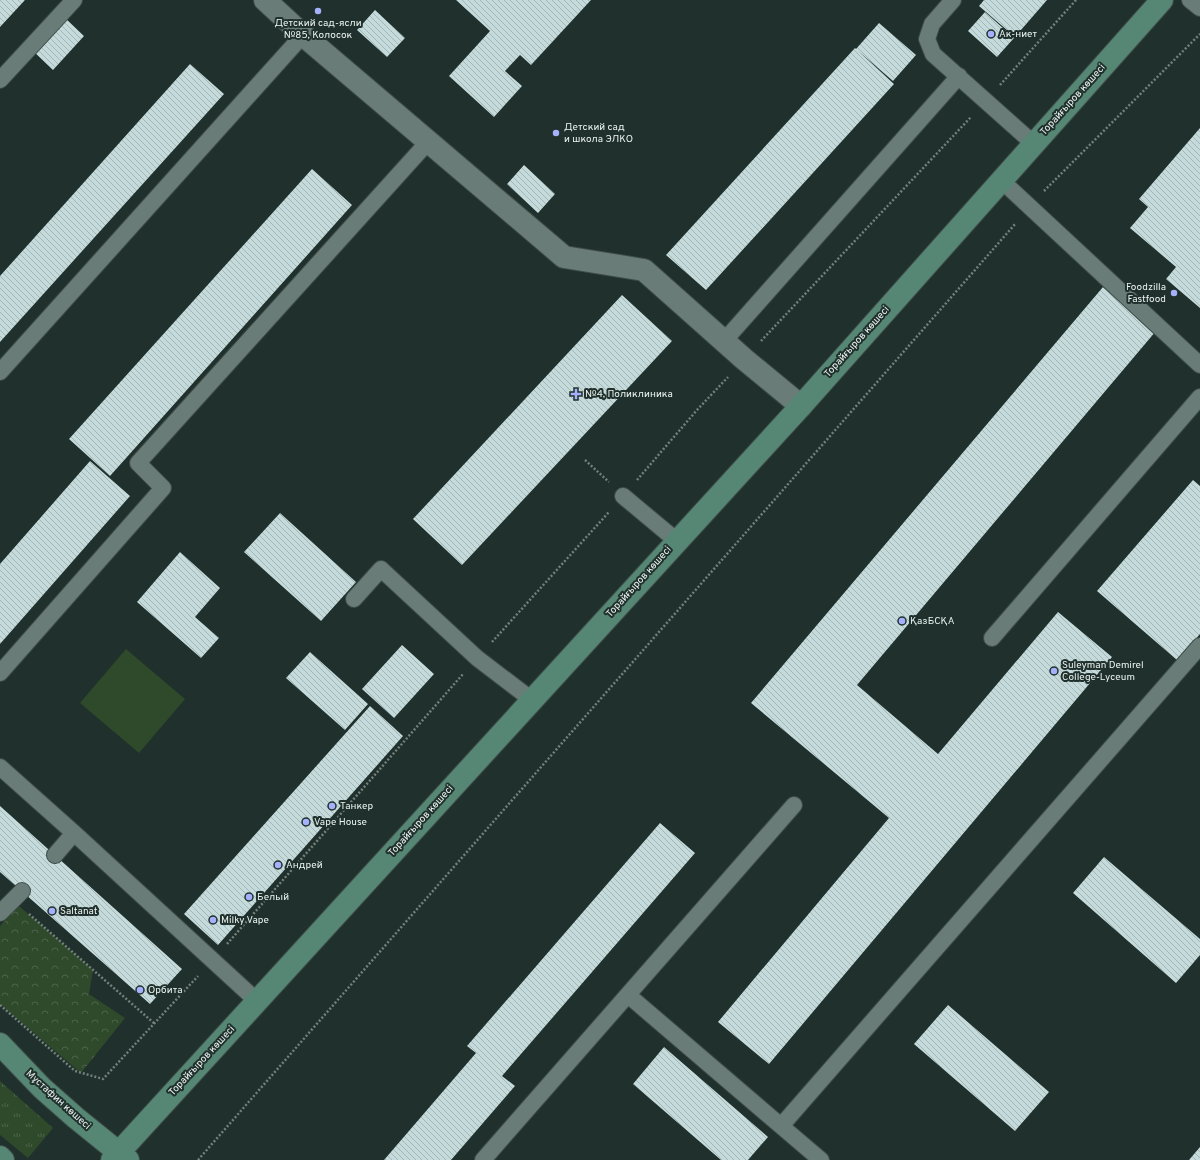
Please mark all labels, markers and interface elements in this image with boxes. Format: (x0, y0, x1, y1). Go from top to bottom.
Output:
marker: Детский сад-ясли №85, Колосок (313, 6, 323, 16)
place label: Детский сад-ясли №85, Колосок (274, 17, 362, 42)
place label: Ак-ниет (999, 28, 1038, 41)
marker: Ак-ниет (986, 29, 996, 39)
street label: Торайғыров көшесі (1038, 62, 1108, 138)
place label: Детский сад и школа ЭЛКО (564, 121, 633, 146)
marker: Детский сад и школа ЭЛКО (551, 128, 561, 138)
place label: Foodzilla Fastfood (1126, 281, 1166, 306)
marker: Foodzilla Fastfood (1169, 288, 1179, 298)
street label: Торайғыров көшесі (822, 304, 892, 380)
marker: №4, Поликлиника (570, 388, 582, 400)
place label: №4, Поликлиника (585, 388, 673, 401)
street label: Торайғыров көшесі (604, 544, 674, 620)
place label: ҚазБСҚА (910, 615, 955, 628)
marker: ҚазБСҚА (897, 616, 907, 626)
place label: Suleyman Demirel College-Lyceum (1062, 659, 1144, 684)
marker: Suleyman Demirel College-Lyceum (1049, 666, 1059, 676)
street label: Торайғыров көшесі (386, 783, 456, 859)
place label: Танкер (340, 800, 374, 813)
marker: Танкер (327, 801, 337, 811)
place label: Vape House (314, 816, 367, 829)
marker: Vape House (301, 817, 311, 827)
place label: Андрей (286, 859, 323, 872)
marker: Андрей (273, 860, 283, 870)
place label: Белый (257, 891, 289, 904)
marker: Белый (244, 892, 254, 902)
place label: Saltanat (60, 905, 98, 918)
marker: Saltanat (47, 906, 57, 916)
place label: Milky Vape (221, 914, 269, 927)
marker: Milky Vape (208, 915, 218, 925)
place label: Орбита (148, 984, 182, 997)
marker: Орбита (135, 985, 145, 995)
street label: Торайғыров көшесі (166, 1023, 238, 1099)
street label: Мұcтафин көшесі (23, 1067, 93, 1133)

